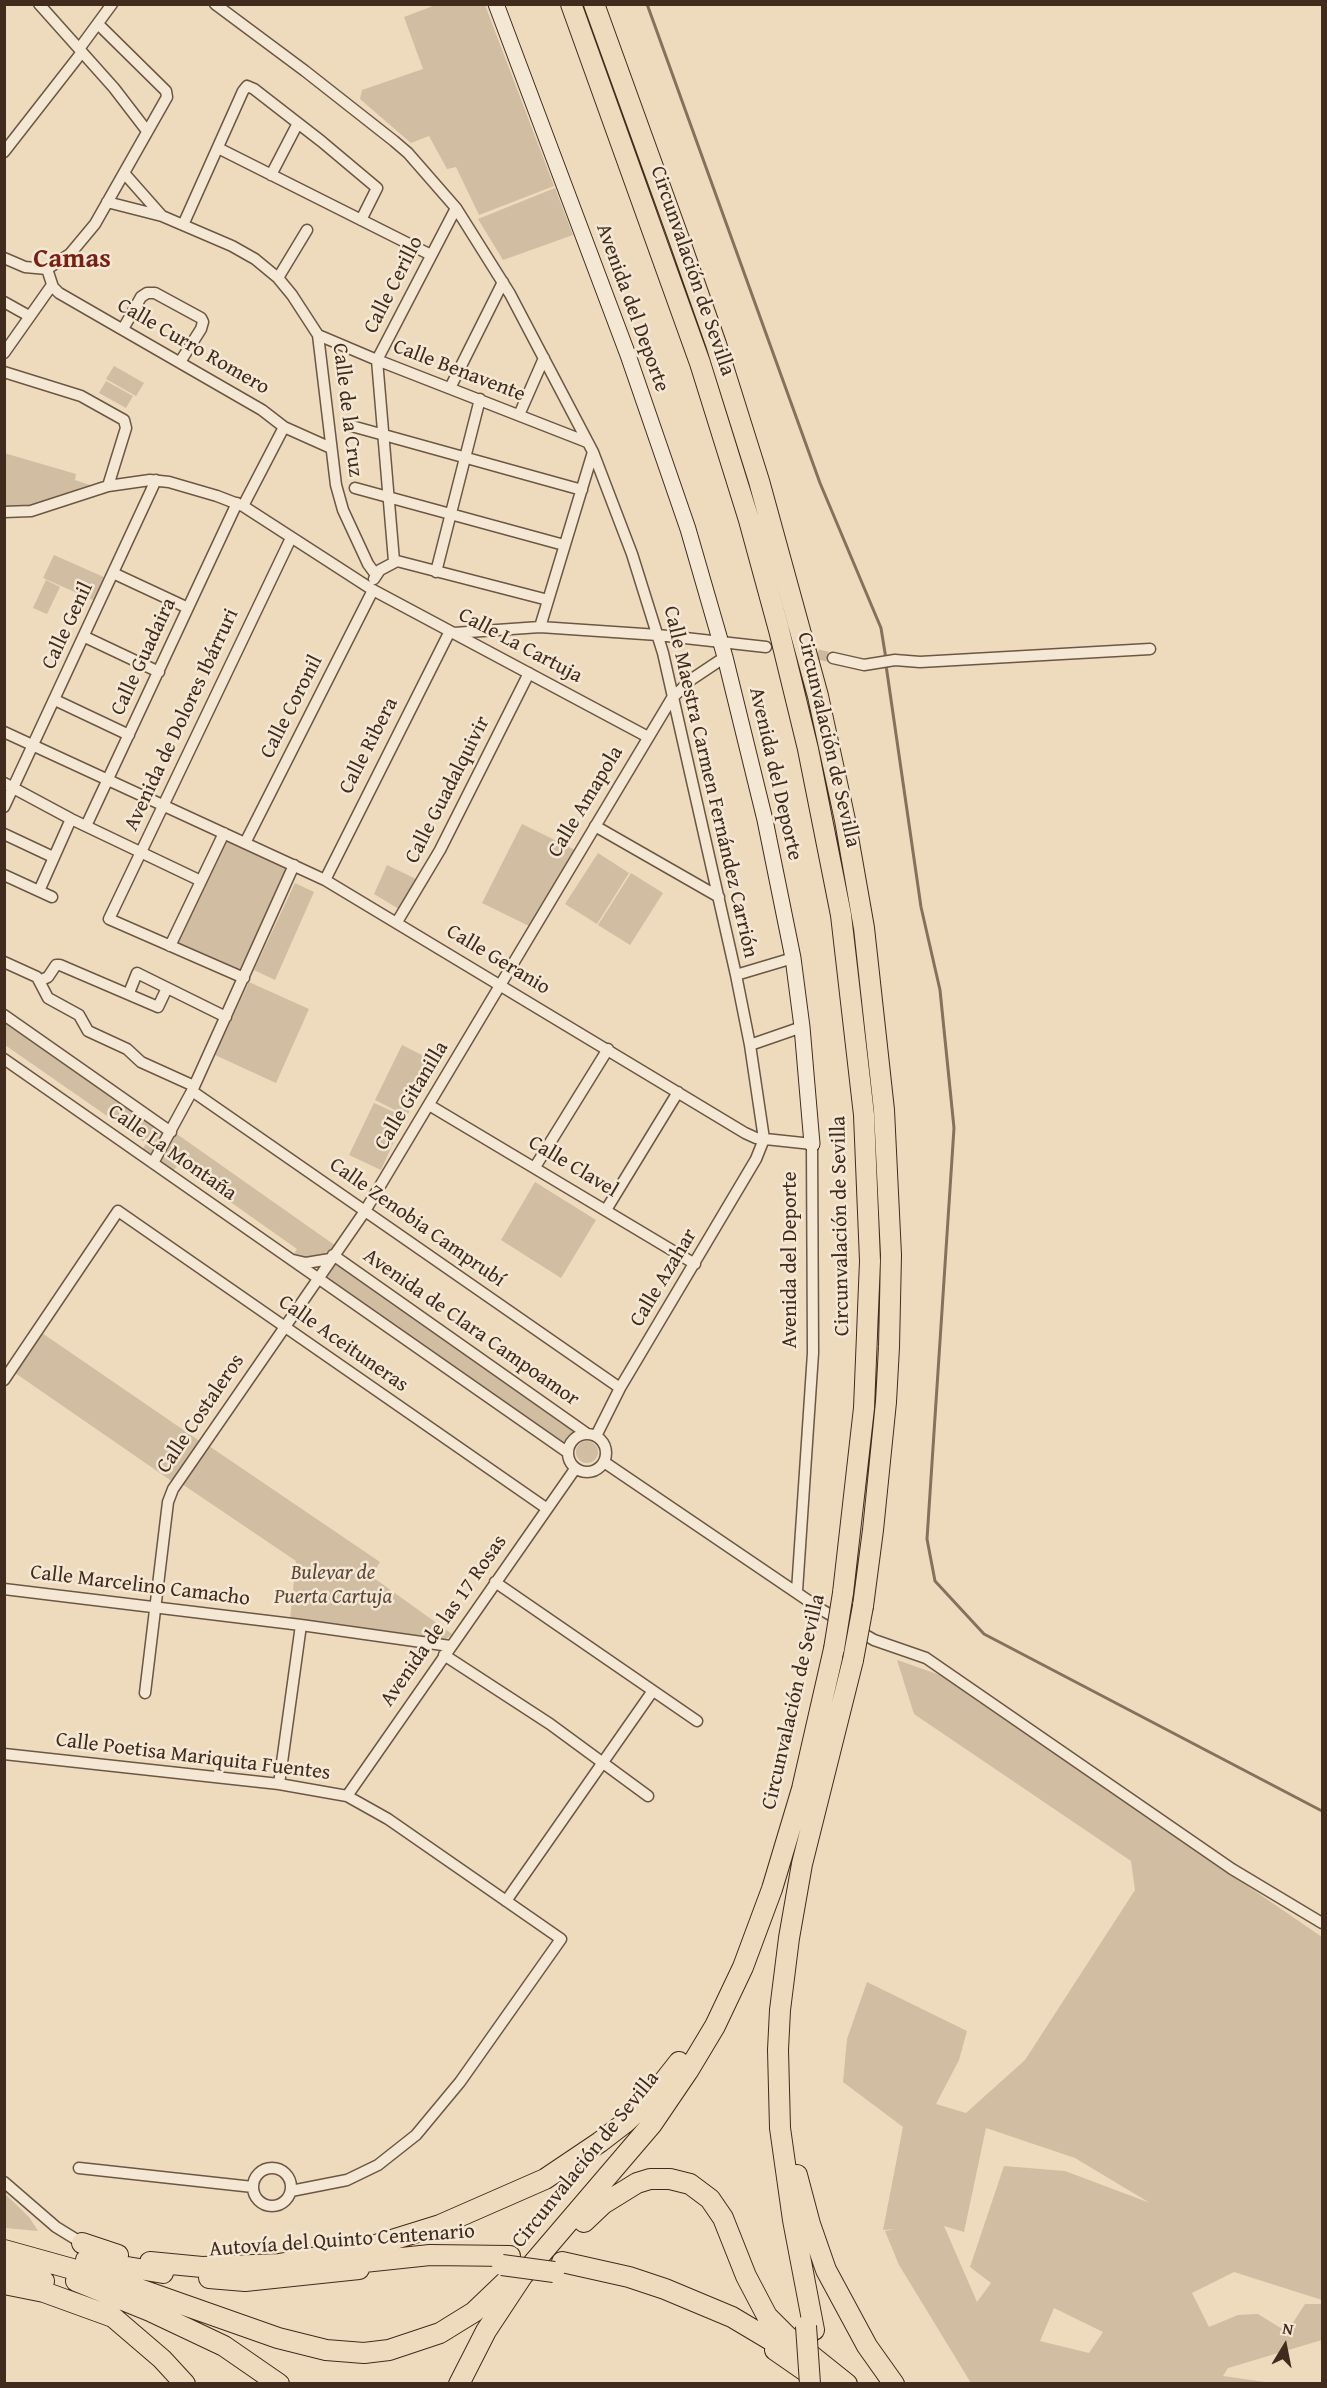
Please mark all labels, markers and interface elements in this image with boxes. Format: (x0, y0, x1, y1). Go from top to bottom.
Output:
street label: Circunvalación de Sevilla (644, 163, 740, 379)
street label: Avenida del Deporte (590, 220, 674, 396)
street label: Calle Cerillo (359, 232, 429, 338)
district label: Camas (33, 244, 111, 276)
street label: Calle Curro Romero (112, 293, 274, 401)
street label: Calle Benavente (389, 334, 529, 408)
street label: Calle de la Cruz (326, 342, 368, 478)
street label: Calle Genil (37, 578, 99, 674)
street label: Calle Guadaira (106, 594, 182, 720)
street label: Calle La Cartuja (454, 603, 586, 689)
street label: Calle Maestra Carmen Fernández Carrión (657, 604, 763, 960)
street label: Avenida de Dolores Ibárruri (119, 605, 245, 835)
street label: Circunvalación de Sevilla (791, 630, 865, 850)
street label: Calle Coronil (255, 651, 329, 763)
street label: Avenida del Deporte (743, 685, 807, 863)
street label: Calle Ribera (334, 694, 404, 798)
street label: Calle Guadalquivir (400, 712, 496, 868)
street label: Calle Amapola (543, 742, 629, 862)
street label: Calle Geranio (442, 919, 554, 1001)
street label: Calle Gitanilla (370, 1037, 454, 1155)
street label: Calle La Montaña (103, 1099, 241, 1207)
street label: Circunvalación de Sevilla (826, 1116, 856, 1336)
street label: Calle Clavel (524, 1130, 622, 1204)
street label: Calle Zenobia Camprubí (324, 1153, 510, 1293)
street label: Avenida del Deporte (778, 1171, 804, 1349)
street label: Calle Azahar (625, 1224, 703, 1332)
street label: Avenida de Clara Campoamor (358, 1244, 584, 1412)
street label: Calle Aceituneras (273, 1290, 413, 1398)
street label: Calle Costaleros (152, 1350, 250, 1478)
street label: Avenida de las 17 Rosas (375, 1530, 513, 1712)
street label: Calle Marcelino Camacho (29, 1560, 251, 1612)
park label: Bulevar de Puerta Cartuja (274, 1561, 392, 1611)
street label: Circunvalación de Sevilla (757, 1592, 831, 1812)
street label: Calle Poetisa Mariquita Fuentes (54, 1728, 332, 1786)
street label: Circunvalación de Sevilla (507, 2067, 665, 2253)
street label: Autovía del Quinto Centenario (208, 2219, 476, 2263)
north arrow (1255, 2316, 1315, 2376)
text: N (1281, 2316, 1295, 2341)

